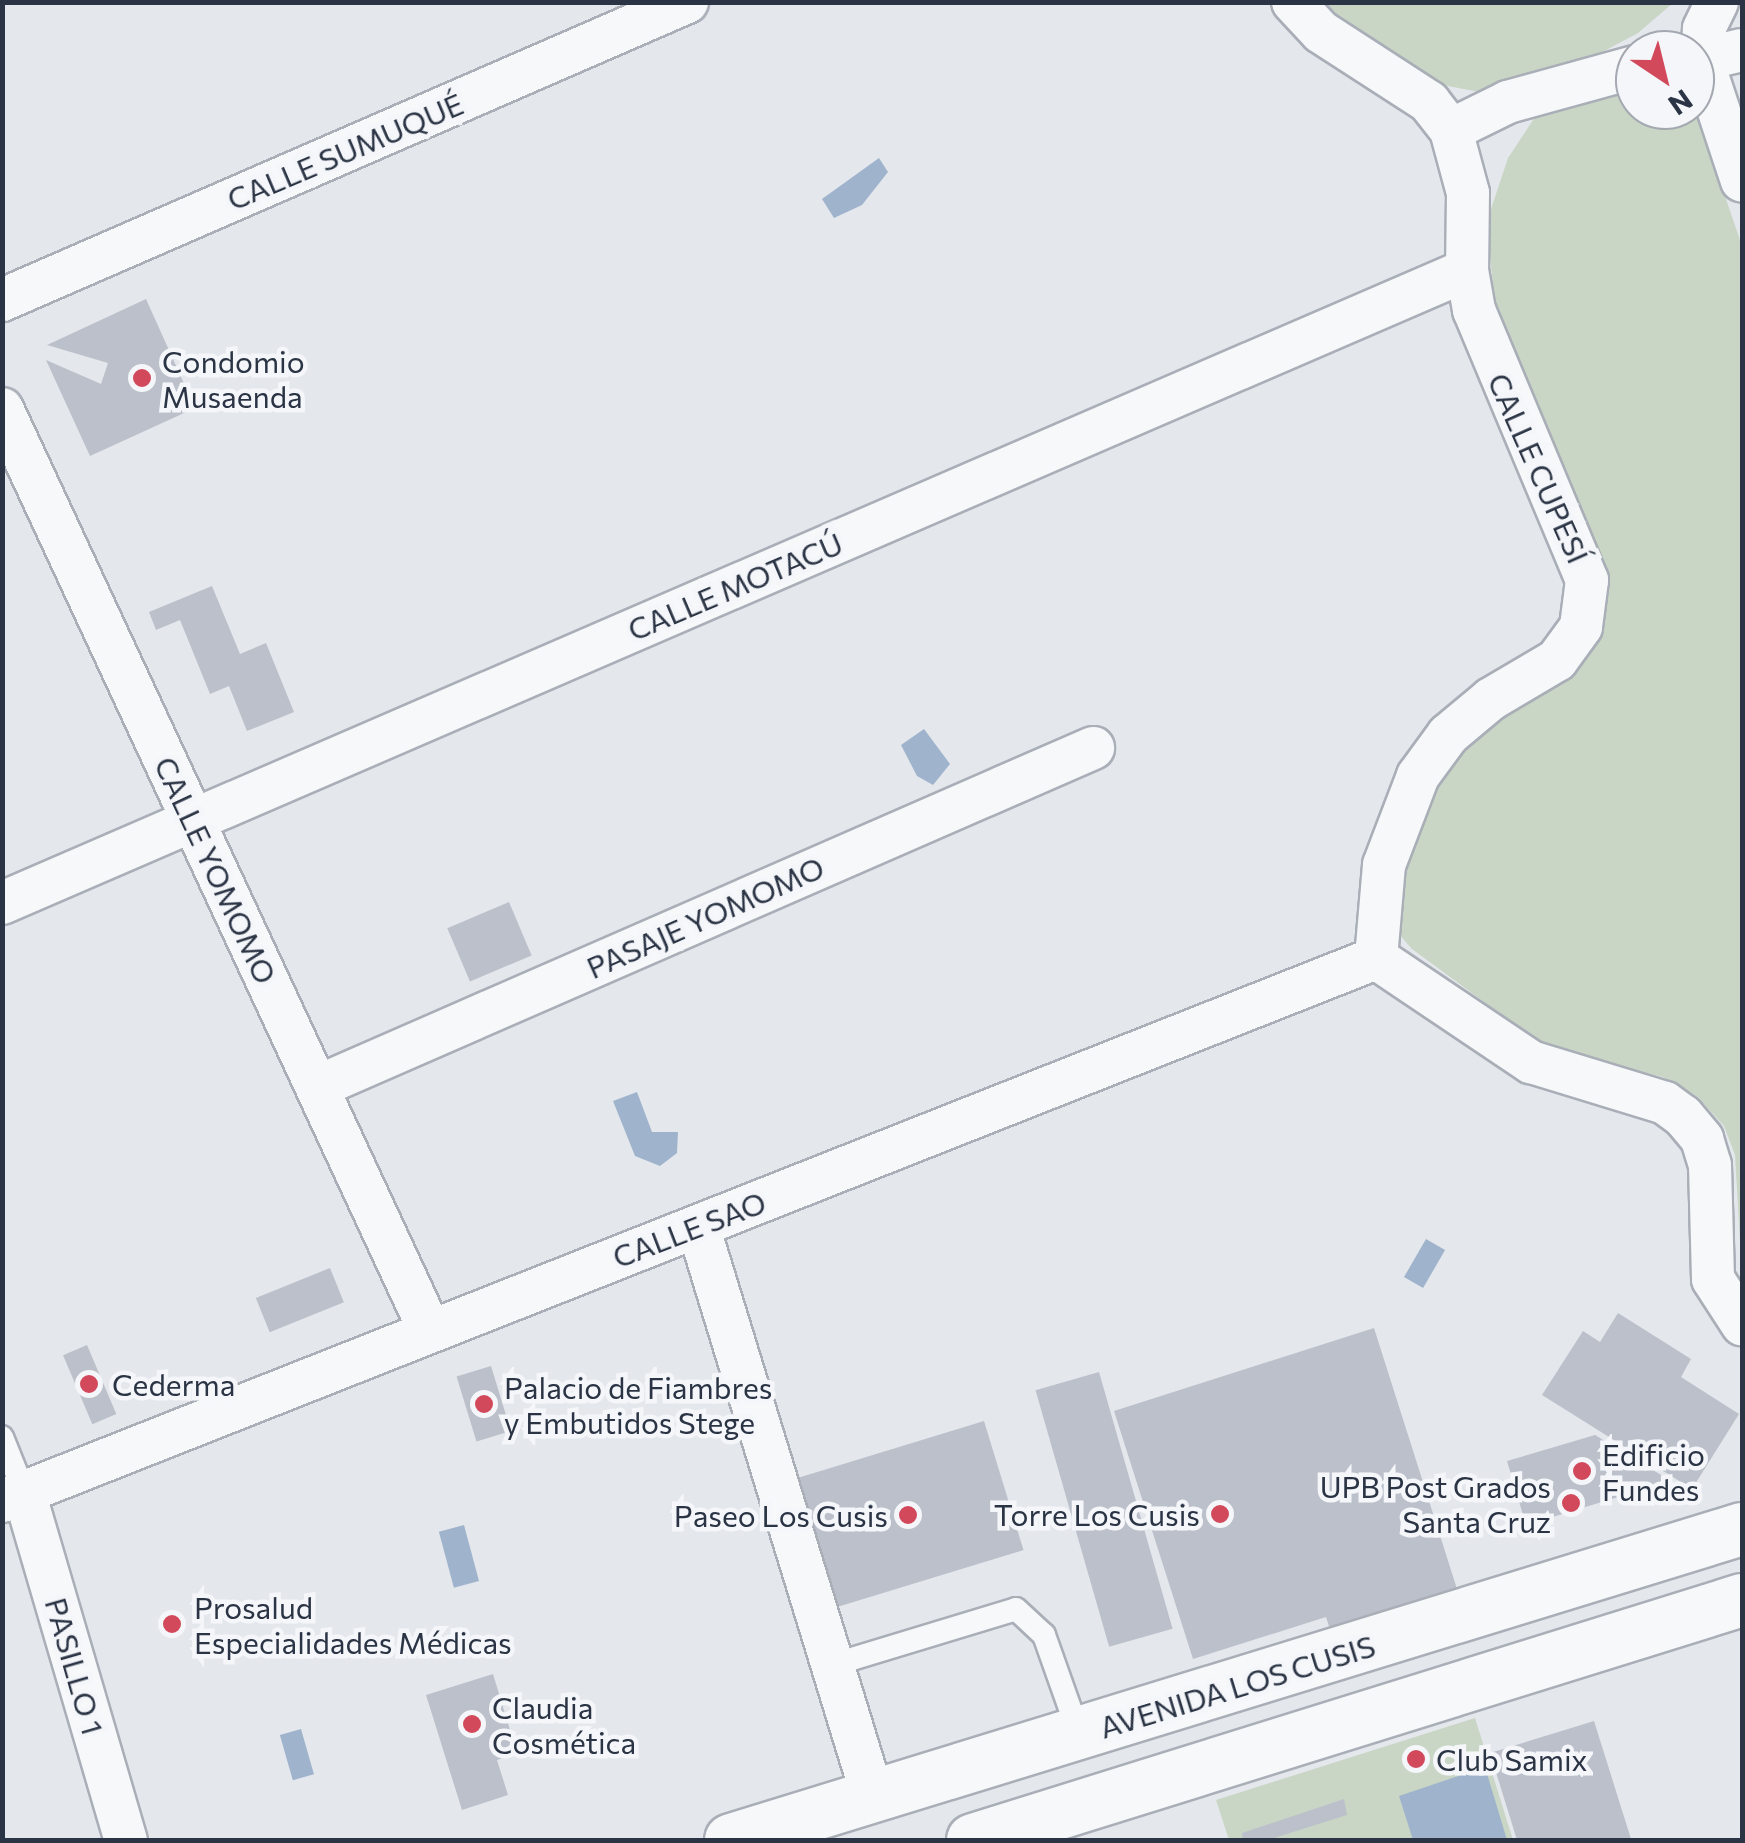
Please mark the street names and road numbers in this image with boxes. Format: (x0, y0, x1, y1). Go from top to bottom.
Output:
street label: CALLE SUMUQUÉ (222, 85, 468, 217)
street label: CALLE CUPESÍ (1481, 367, 1597, 569)
street label: CALLE MOTACÚ (622, 525, 848, 647)
street label: CALLE YOMOMO (148, 751, 284, 989)
street label: PASAJE YOMOMO (581, 849, 829, 985)
street label: CALLE SAO (607, 1183, 771, 1275)
street label: PASILLO 1 (38, 1593, 112, 1739)
street label: AVENIDA LOS CUSIS (1095, 1627, 1379, 1745)

